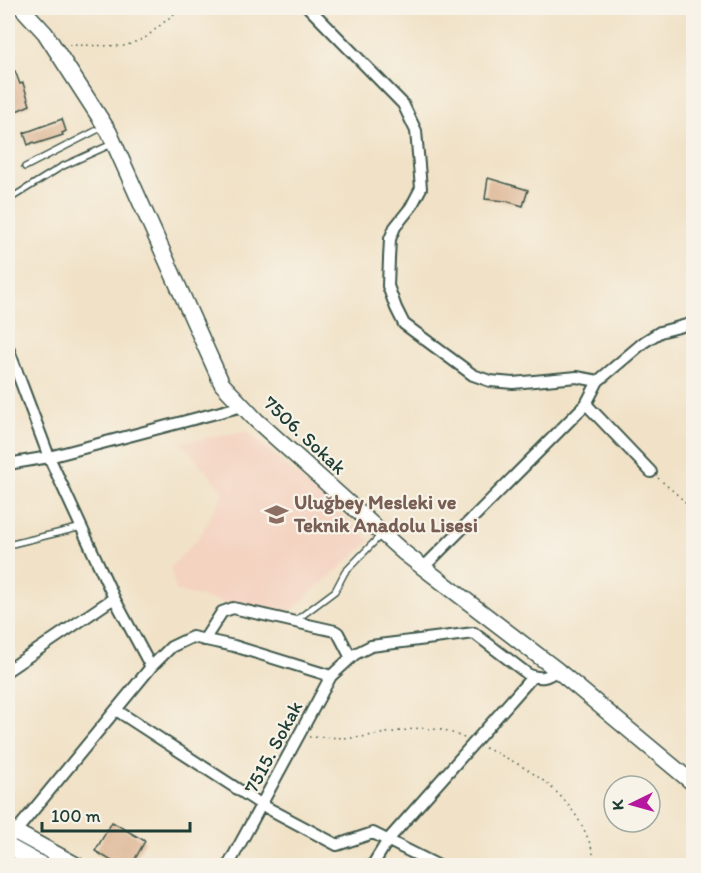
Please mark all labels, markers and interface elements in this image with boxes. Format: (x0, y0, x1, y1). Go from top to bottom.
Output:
street label: 7506. Sokak (259, 391, 351, 479)
place label: Uluğbey Mesleki ve Teknik Anadolu Lisesi (293, 490, 478, 537)
school or university icon: Uluğbey Mesleki ve Teknik Anadolu Lisesi (263, 501, 289, 527)
street label: 7515. Sokak (239, 697, 307, 797)
north arrow (602, 774, 662, 834)
scale bar (42, 795, 190, 833)
text: K (608, 799, 627, 811)
text: 100 m (51, 805, 101, 827)

